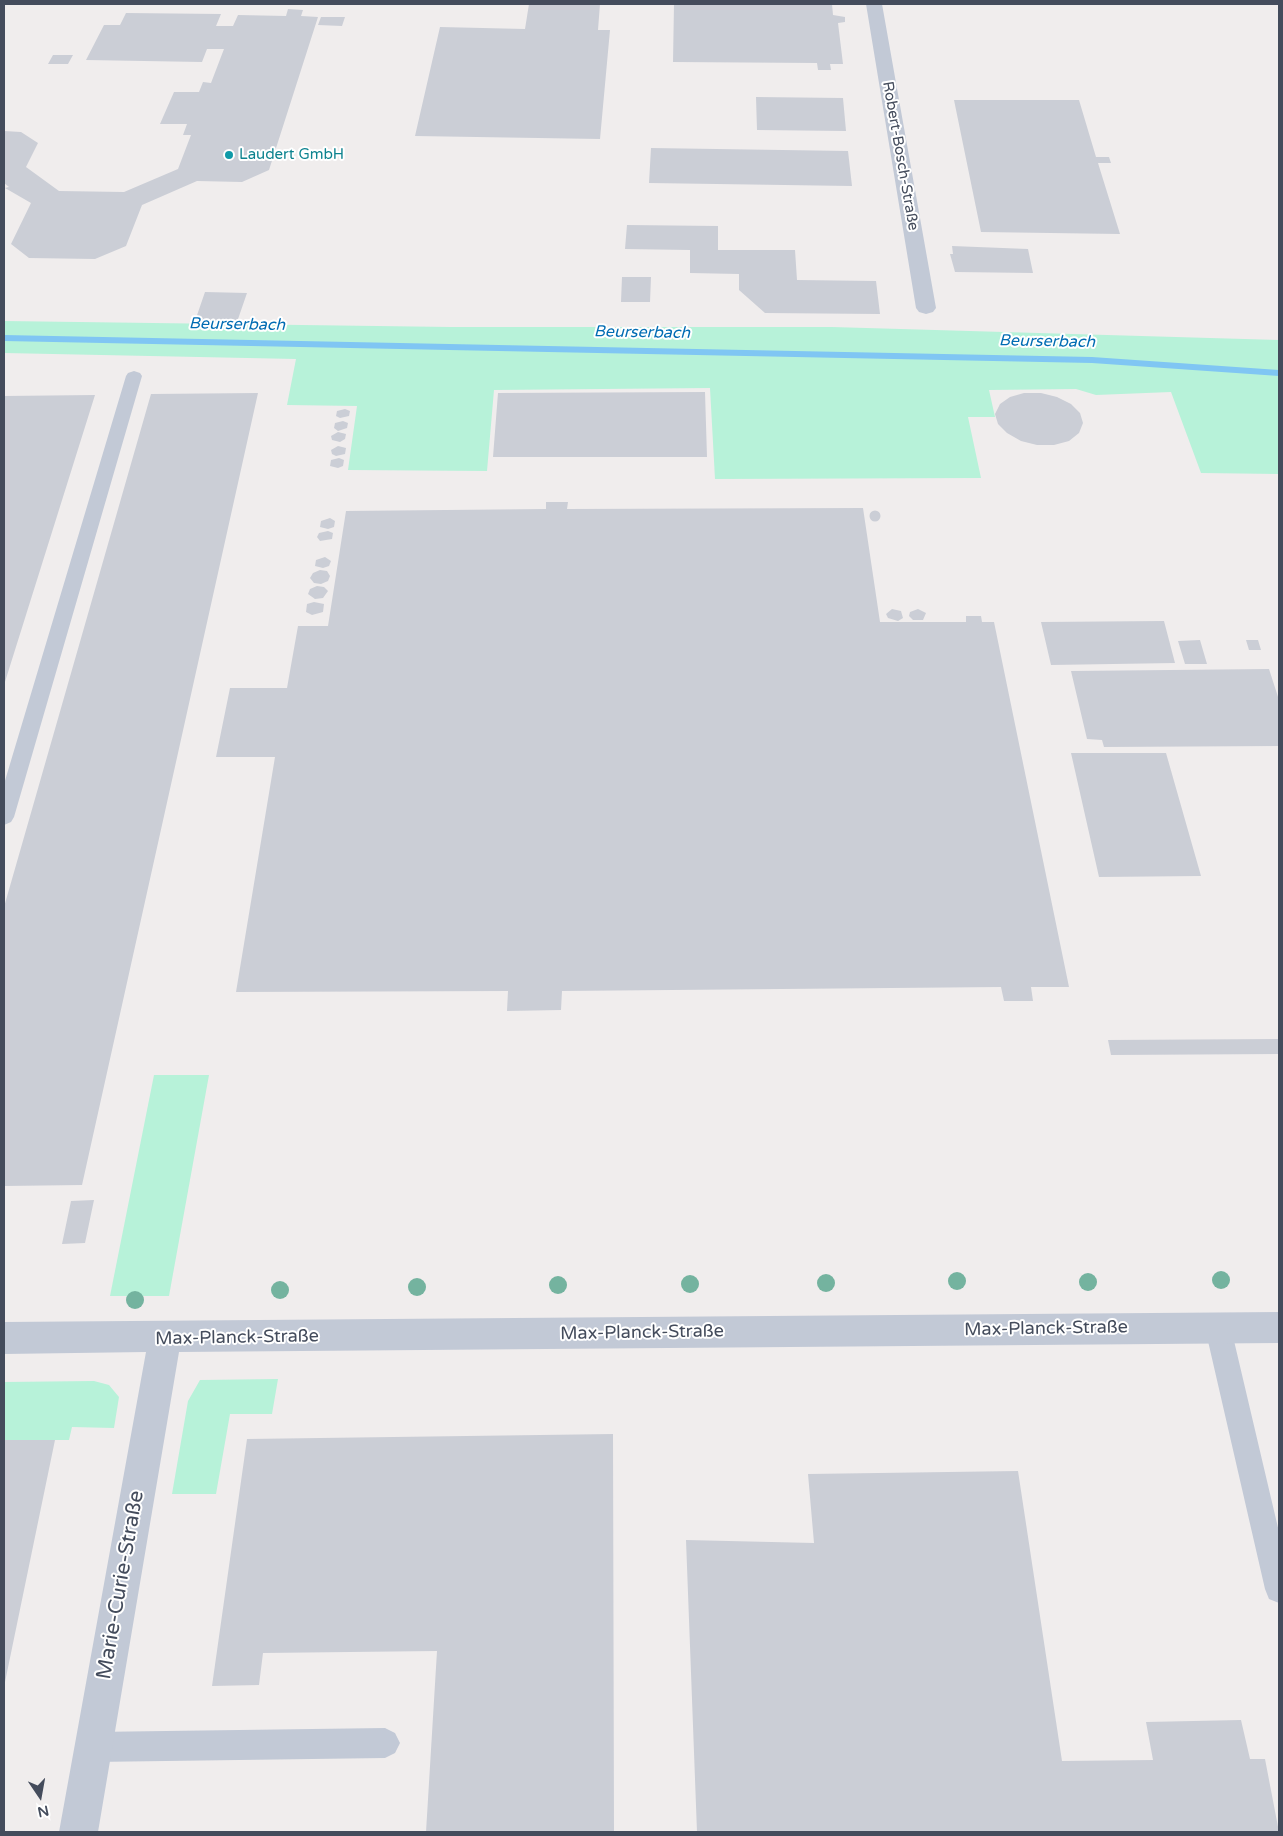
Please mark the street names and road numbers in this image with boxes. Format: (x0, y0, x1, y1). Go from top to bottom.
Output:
street label: Robert-Bosch-Straße (878, 80, 922, 232)
street label: Max-Planck-Straße (964, 1317, 1128, 1341)
street label: Max-Planck-Straße (560, 1321, 724, 1345)
street label: Max-Planck-Straße (155, 1326, 319, 1350)
street label: Marie-Curie-Straße (92, 1489, 150, 1681)

